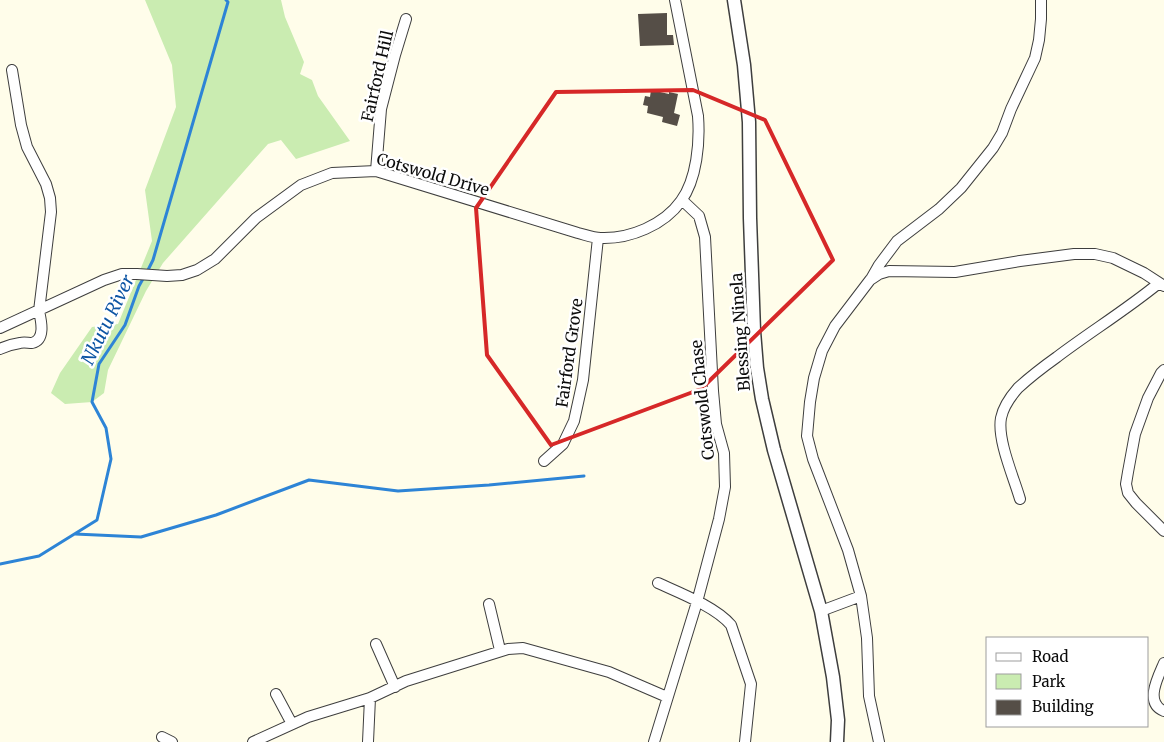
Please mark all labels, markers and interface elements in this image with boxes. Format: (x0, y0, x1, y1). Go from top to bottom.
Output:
street label: Fairford Hill (357, 28, 397, 124)
street label: Cotswold Drive (374, 148, 492, 200)
water label: Nkutu River (76, 270, 139, 368)
street label: Blessing Ninela (726, 272, 754, 392)
street label: Fairford Grove (551, 297, 587, 409)
street label: Cotswold Chase (686, 339, 718, 461)
legend (986, 637, 1149, 727)
text: Road (1032, 647, 1068, 666)
text: Park (1032, 672, 1066, 691)
text: Building (1032, 697, 1094, 716)

